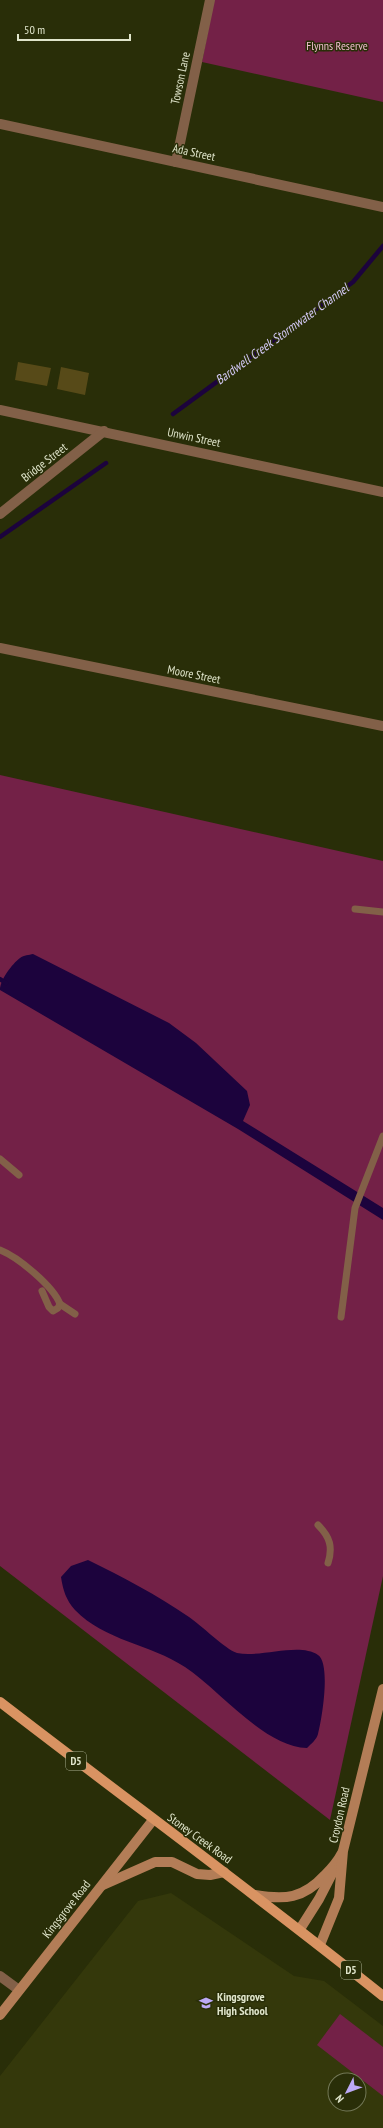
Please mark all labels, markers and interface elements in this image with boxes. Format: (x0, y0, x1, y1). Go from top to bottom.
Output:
scale bar (18, 16, 130, 42)
text: 50 m (24, 22, 45, 37)
park label: Flynns Reserve (306, 38, 368, 53)
street label: Towson Lane (167, 50, 193, 106)
street label: Ada Street (171, 140, 217, 164)
water label: Bardwell Creek Stormwater Channel (212, 279, 354, 388)
street label: Unwin Street (166, 424, 223, 450)
street label: Bridge Street (18, 439, 71, 485)
street label: Moore Street (166, 662, 222, 687)
road number: D5 (66, 1752, 86, 1770)
street label: Croydon Road (325, 1786, 353, 1844)
street label: Stoney Creek Road (165, 1810, 235, 1866)
street label: Kingsgrove Road (39, 1877, 93, 1941)
road number: D5 (341, 1961, 361, 1979)
place label: Kingsgrove High School (217, 1989, 268, 2018)
school or university icon: Kingsgrove High School (198, 1995, 214, 2011)
north arrow (327, 2072, 367, 2112)
text: N (332, 2092, 347, 2106)

